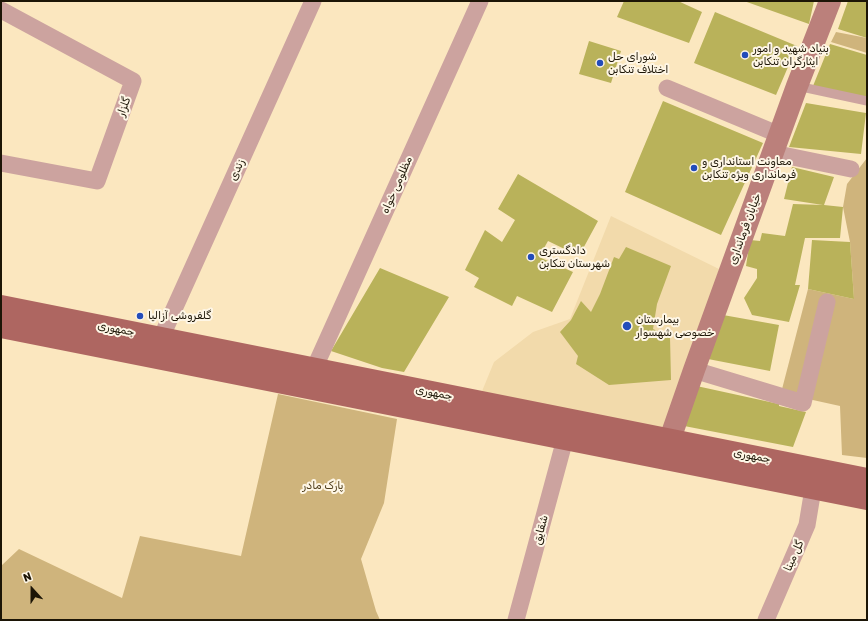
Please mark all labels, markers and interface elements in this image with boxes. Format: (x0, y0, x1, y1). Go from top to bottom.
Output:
place label: بنیاد شهید و امور ایثارگران تنکابن (753, 42, 829, 68)
place label: شورای حل اختلاف تنکابن (608, 50, 669, 76)
marker: بنیاد شهید و امور ایثارگران تنکابن (740, 50, 750, 60)
marker: شورای حل اختلاف تنکابن (595, 58, 605, 68)
street label: گلزار (114, 96, 134, 118)
street label: مظلومی خواه (379, 154, 415, 216)
place label: معاونت استانداری و فرمانداری ویژه تنکابن (702, 155, 796, 181)
street label: زندی (226, 157, 248, 183)
marker: معاونت استانداری و فرمانداری ویژه تنکابن (689, 163, 699, 173)
street label: خیابان فرمانداری (726, 191, 764, 267)
place label: دادگستری شهرستان تنکابن (539, 244, 610, 270)
marker: دادگستری شهرستان تنکابن (526, 252, 536, 262)
place label: گلفروشی آزالیا (148, 309, 211, 323)
marker: گلفروشی آزالیا (135, 311, 145, 321)
place label: بیمارستان خصوصی شهسوار (636, 313, 715, 339)
street label: جمهوری (96, 319, 136, 339)
marker: بیمارستان خصوصی شهسوار (621, 320, 633, 332)
street label: جمهوری (414, 383, 454, 403)
street label: جمهوری (732, 446, 772, 466)
park label: پارک مادر (303, 479, 343, 493)
street label: شقایق (531, 514, 551, 546)
street label: گل مینا (781, 539, 807, 573)
north arrow (12, 569, 52, 609)
text: N (21, 570, 34, 585)

